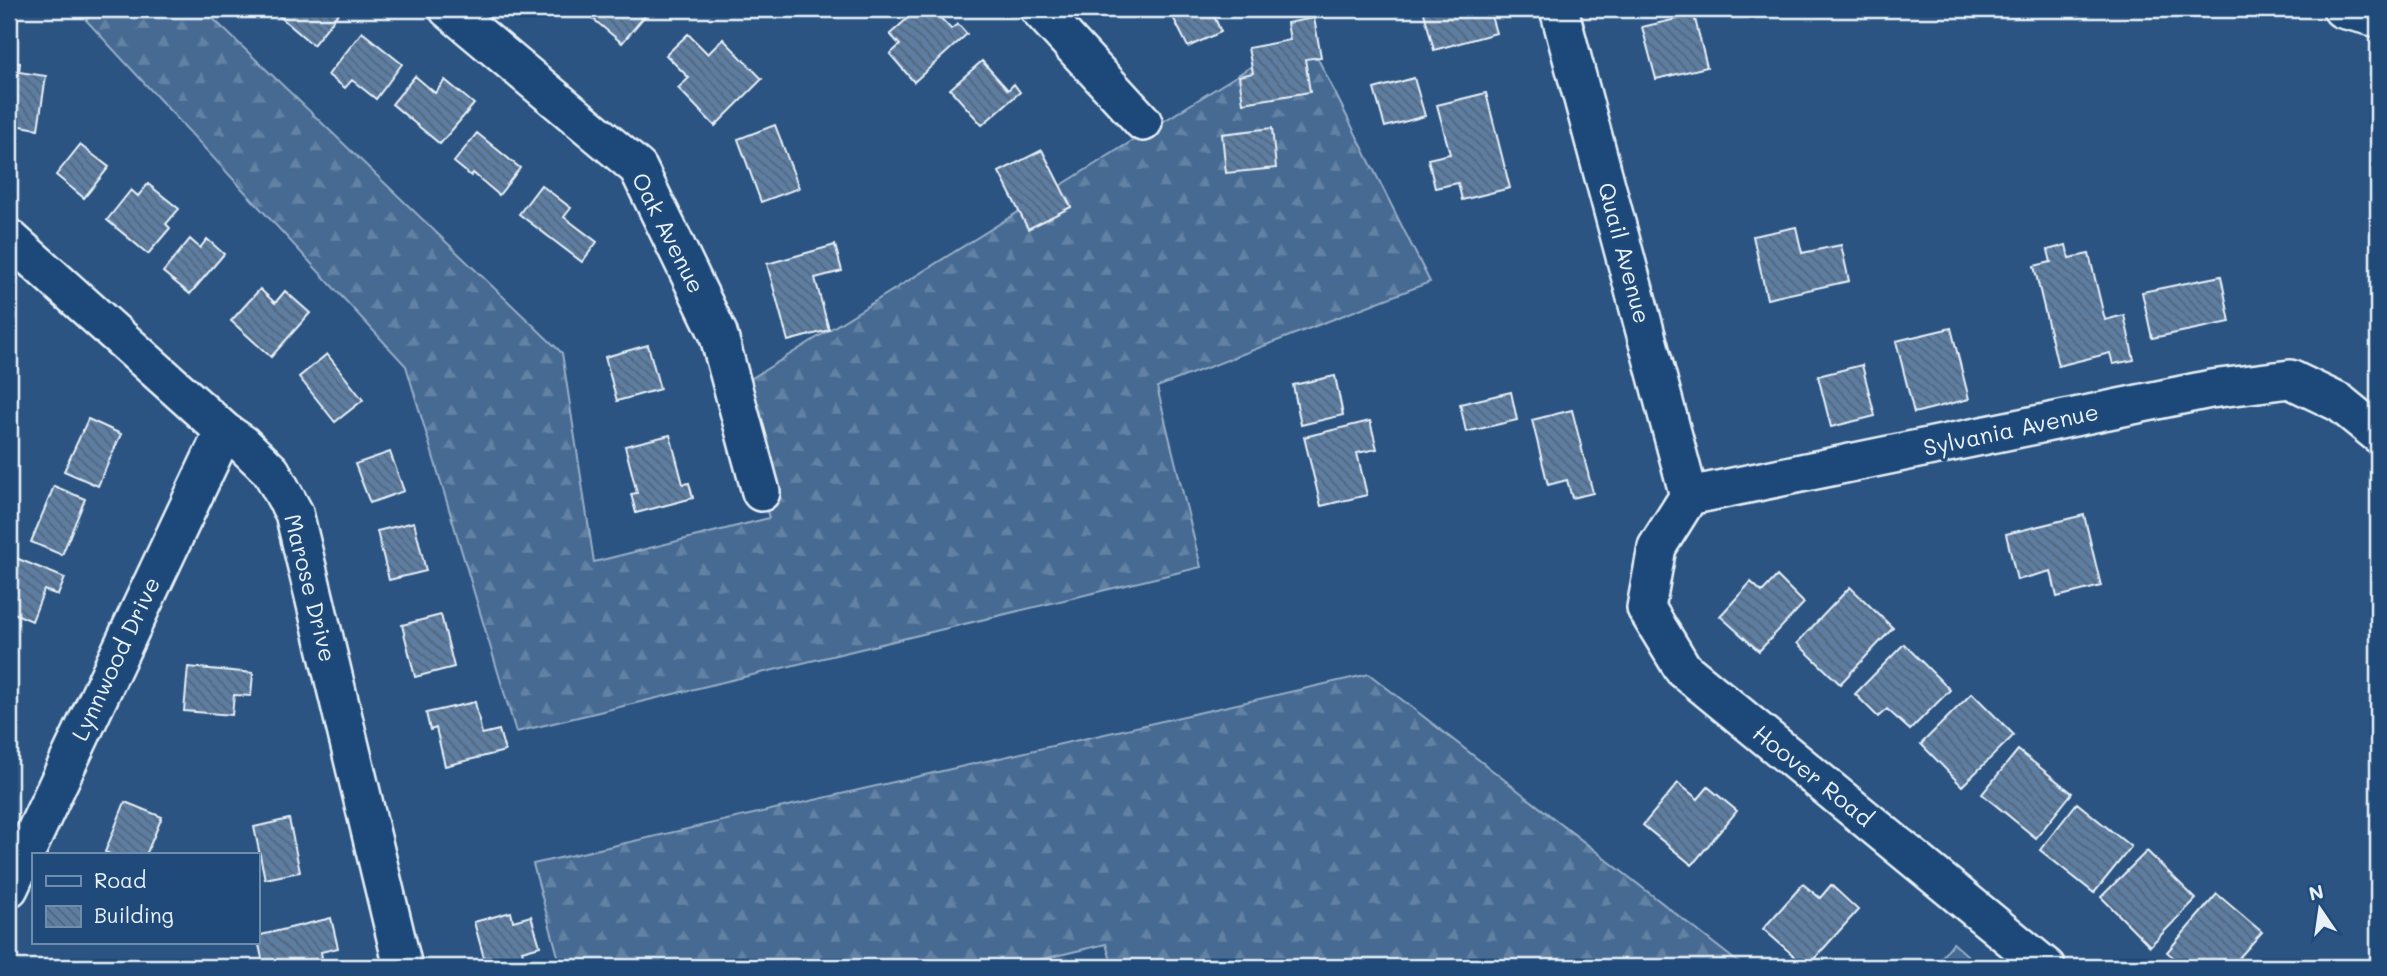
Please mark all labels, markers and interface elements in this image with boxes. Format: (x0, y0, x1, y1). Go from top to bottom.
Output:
street label: Oak Avenue (626, 167, 712, 298)
street label: Quail Avenue (1592, 179, 1658, 326)
street label: Sylvania Avenue (1920, 396, 2101, 462)
street label: Marose Drive (278, 511, 344, 665)
street label: Lynnwood Drive (64, 572, 166, 745)
street label: Hoover Road (1747, 718, 1880, 833)
legend (32, 853, 259, 944)
text: Road (94, 866, 146, 893)
north arrow (2286, 874, 2356, 944)
text: N (2306, 878, 2326, 906)
text: Building (94, 901, 174, 928)

